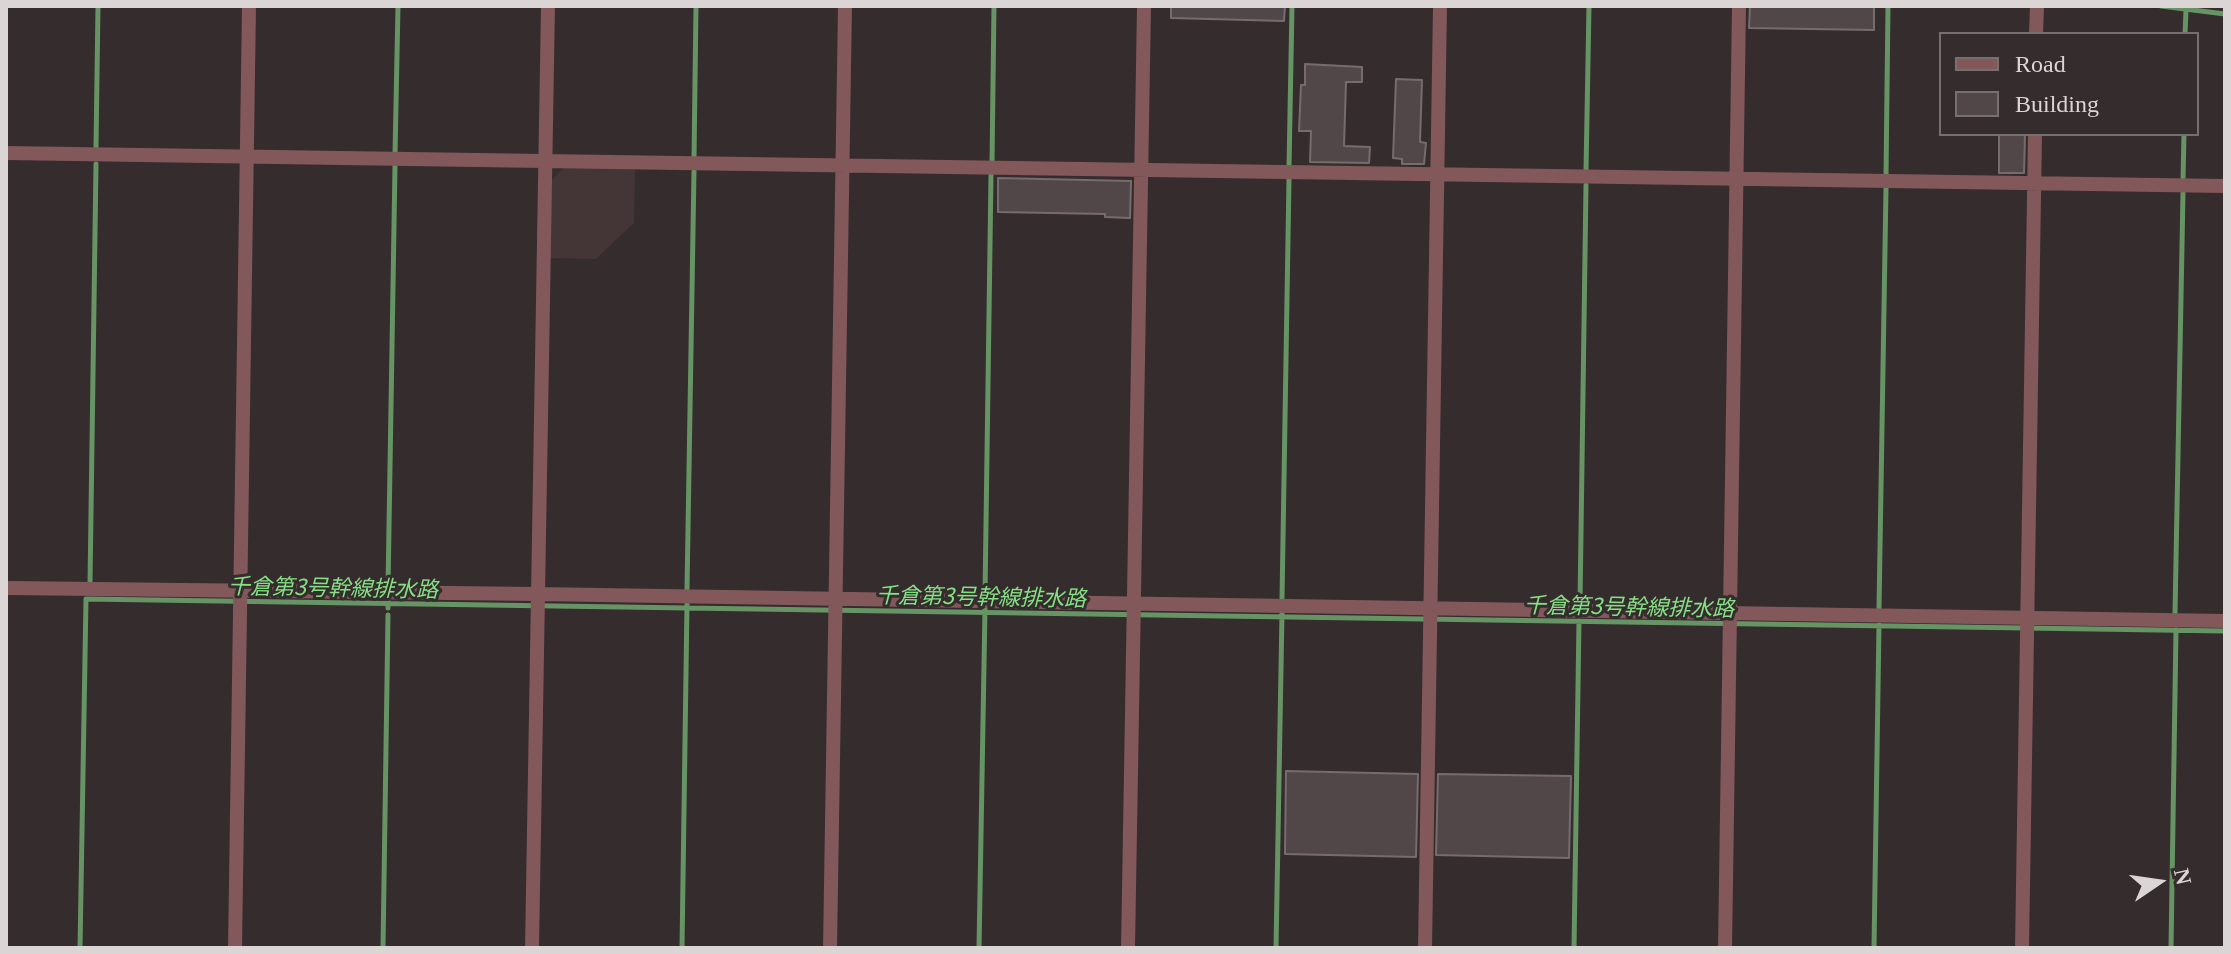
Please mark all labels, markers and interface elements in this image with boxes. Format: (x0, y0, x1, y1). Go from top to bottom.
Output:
legend (1939, 32, 2199, 136)
text: Road (2015, 51, 2066, 77)
text: Building (2015, 91, 2099, 117)
water label: 千倉第3号幹線排水路 (228, 572, 438, 602)
water label: 千倉第3号幹線排水路 (876, 581, 1086, 611)
water label: 千倉第3号幹線排水路 (1524, 591, 1734, 621)
north arrow (2119, 842, 2199, 922)
text: N (2169, 866, 2197, 887)

